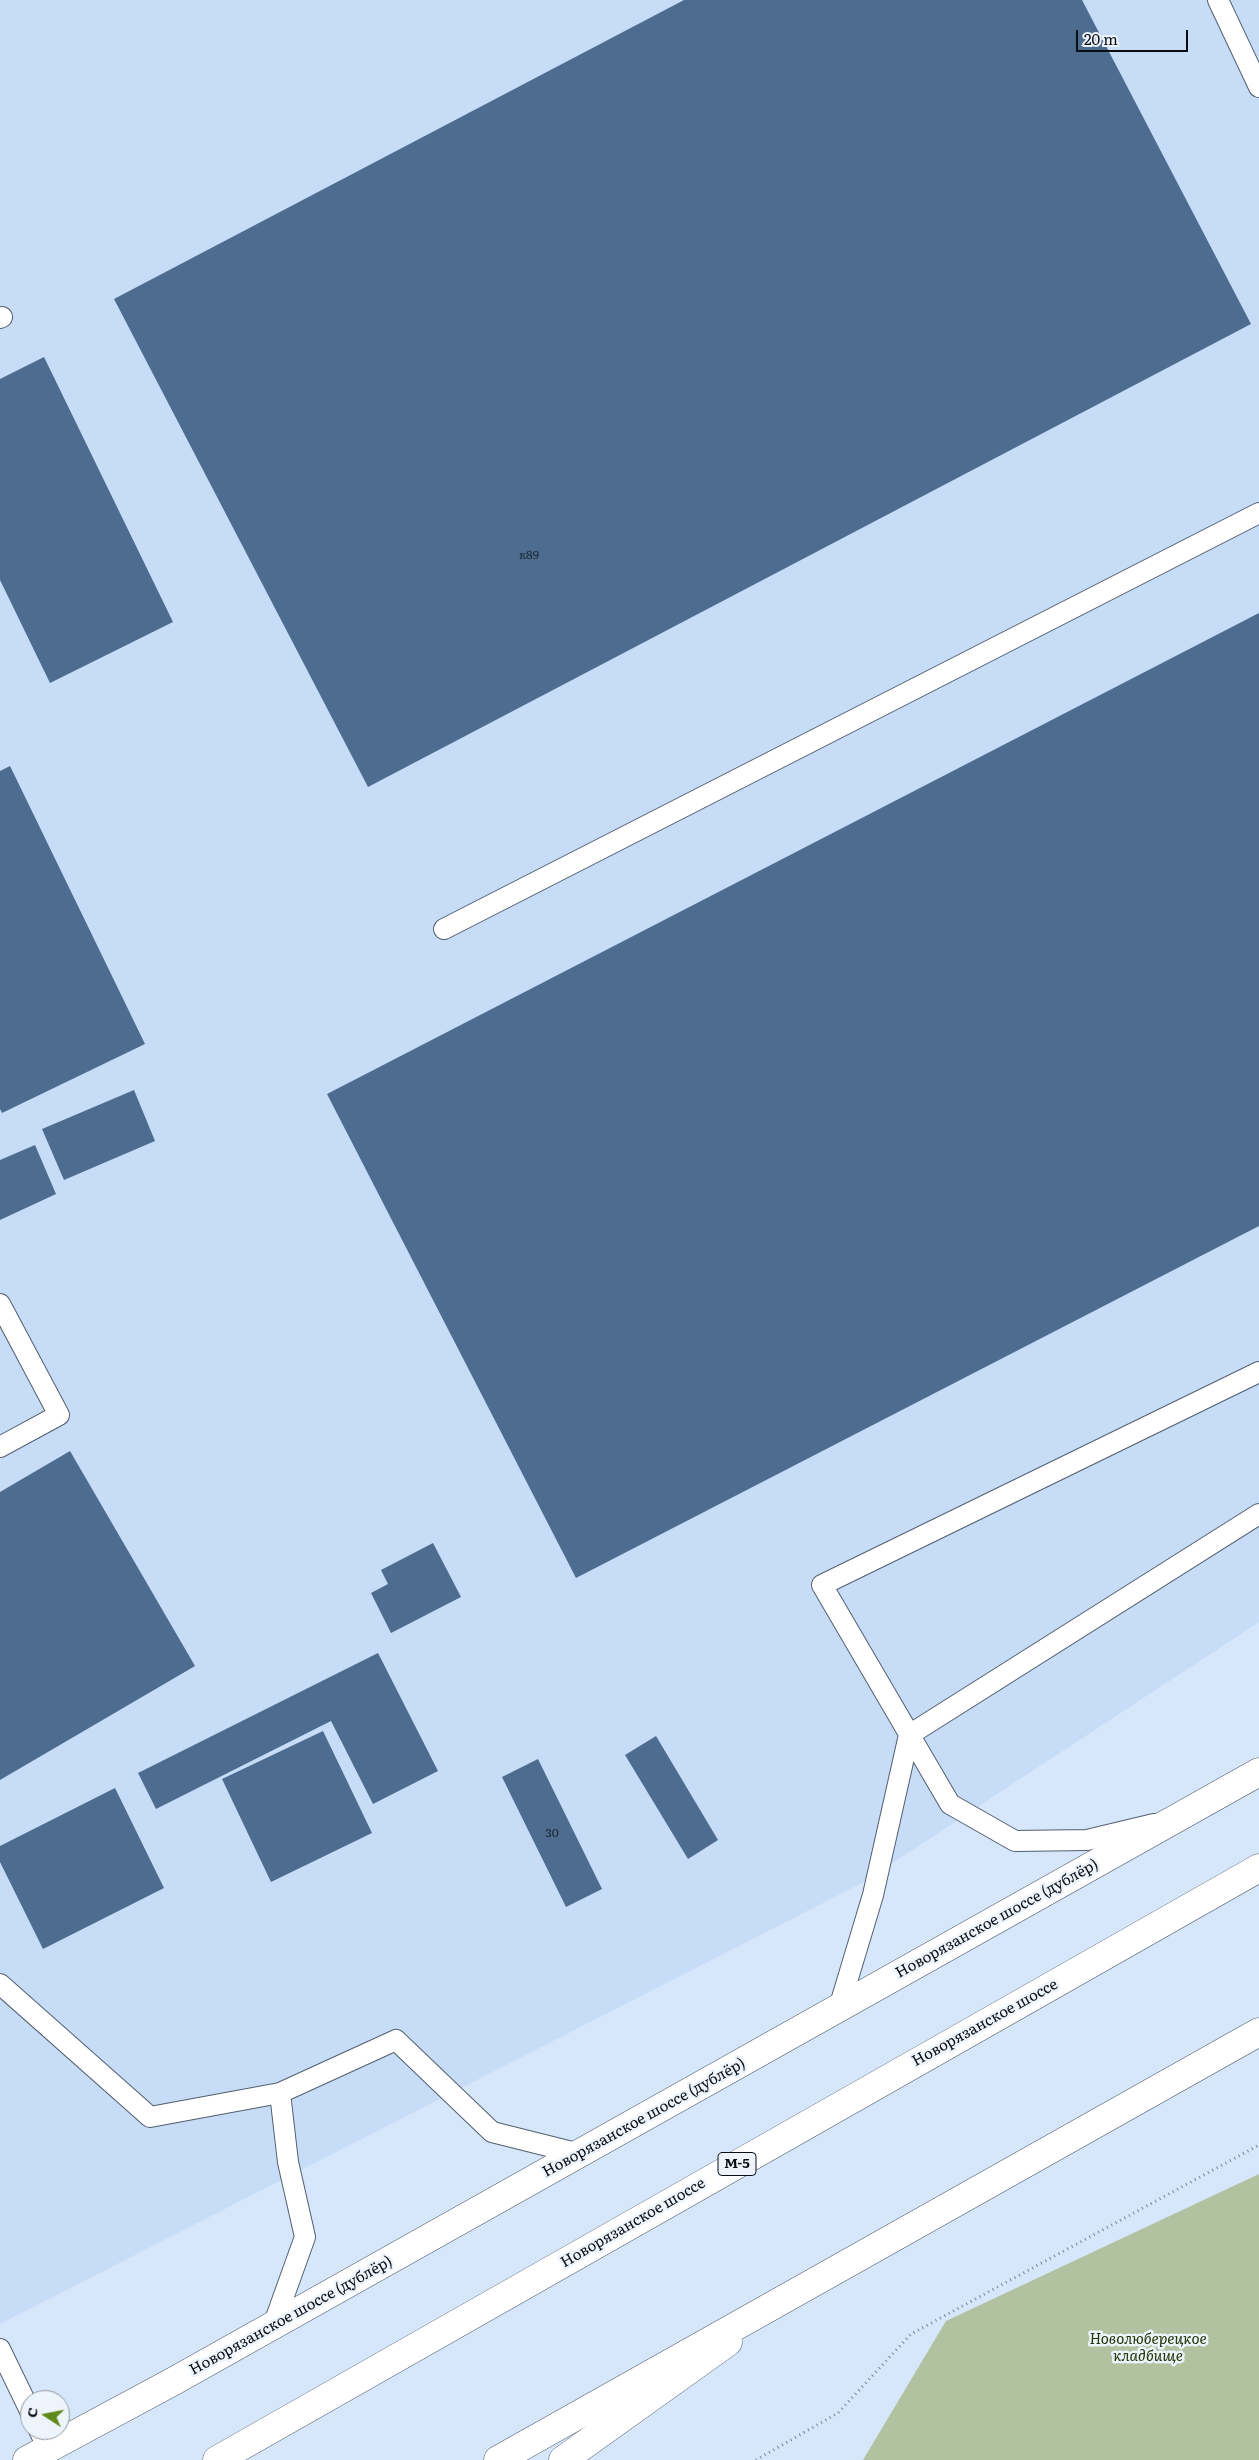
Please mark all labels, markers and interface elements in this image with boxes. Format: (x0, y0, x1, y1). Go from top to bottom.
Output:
scale bar (1079, 20, 1192, 52)
text: 20 m (1084, 27, 1118, 50)
house number: к89 (519, 548, 539, 562)
house number: 30 (545, 1826, 559, 1840)
street label: Новорязанское шоссе (дублёр) (892, 1856, 1102, 1982)
street label: Новорязанское шоссе (909, 1975, 1061, 2071)
street label: Новорязанское шоссе (дублёр) (539, 2055, 749, 2181)
road number: М-5 (718, 2152, 756, 2176)
street label: Новорязанское шоссе (558, 2174, 708, 2272)
street label: Новорязанское шоссе (дублёр) (186, 2253, 396, 2379)
park label: Новолюберецкое кладбище (1089, 2331, 1207, 2366)
north arrow (20, 2390, 70, 2440)
text: С (20, 2406, 42, 2419)

